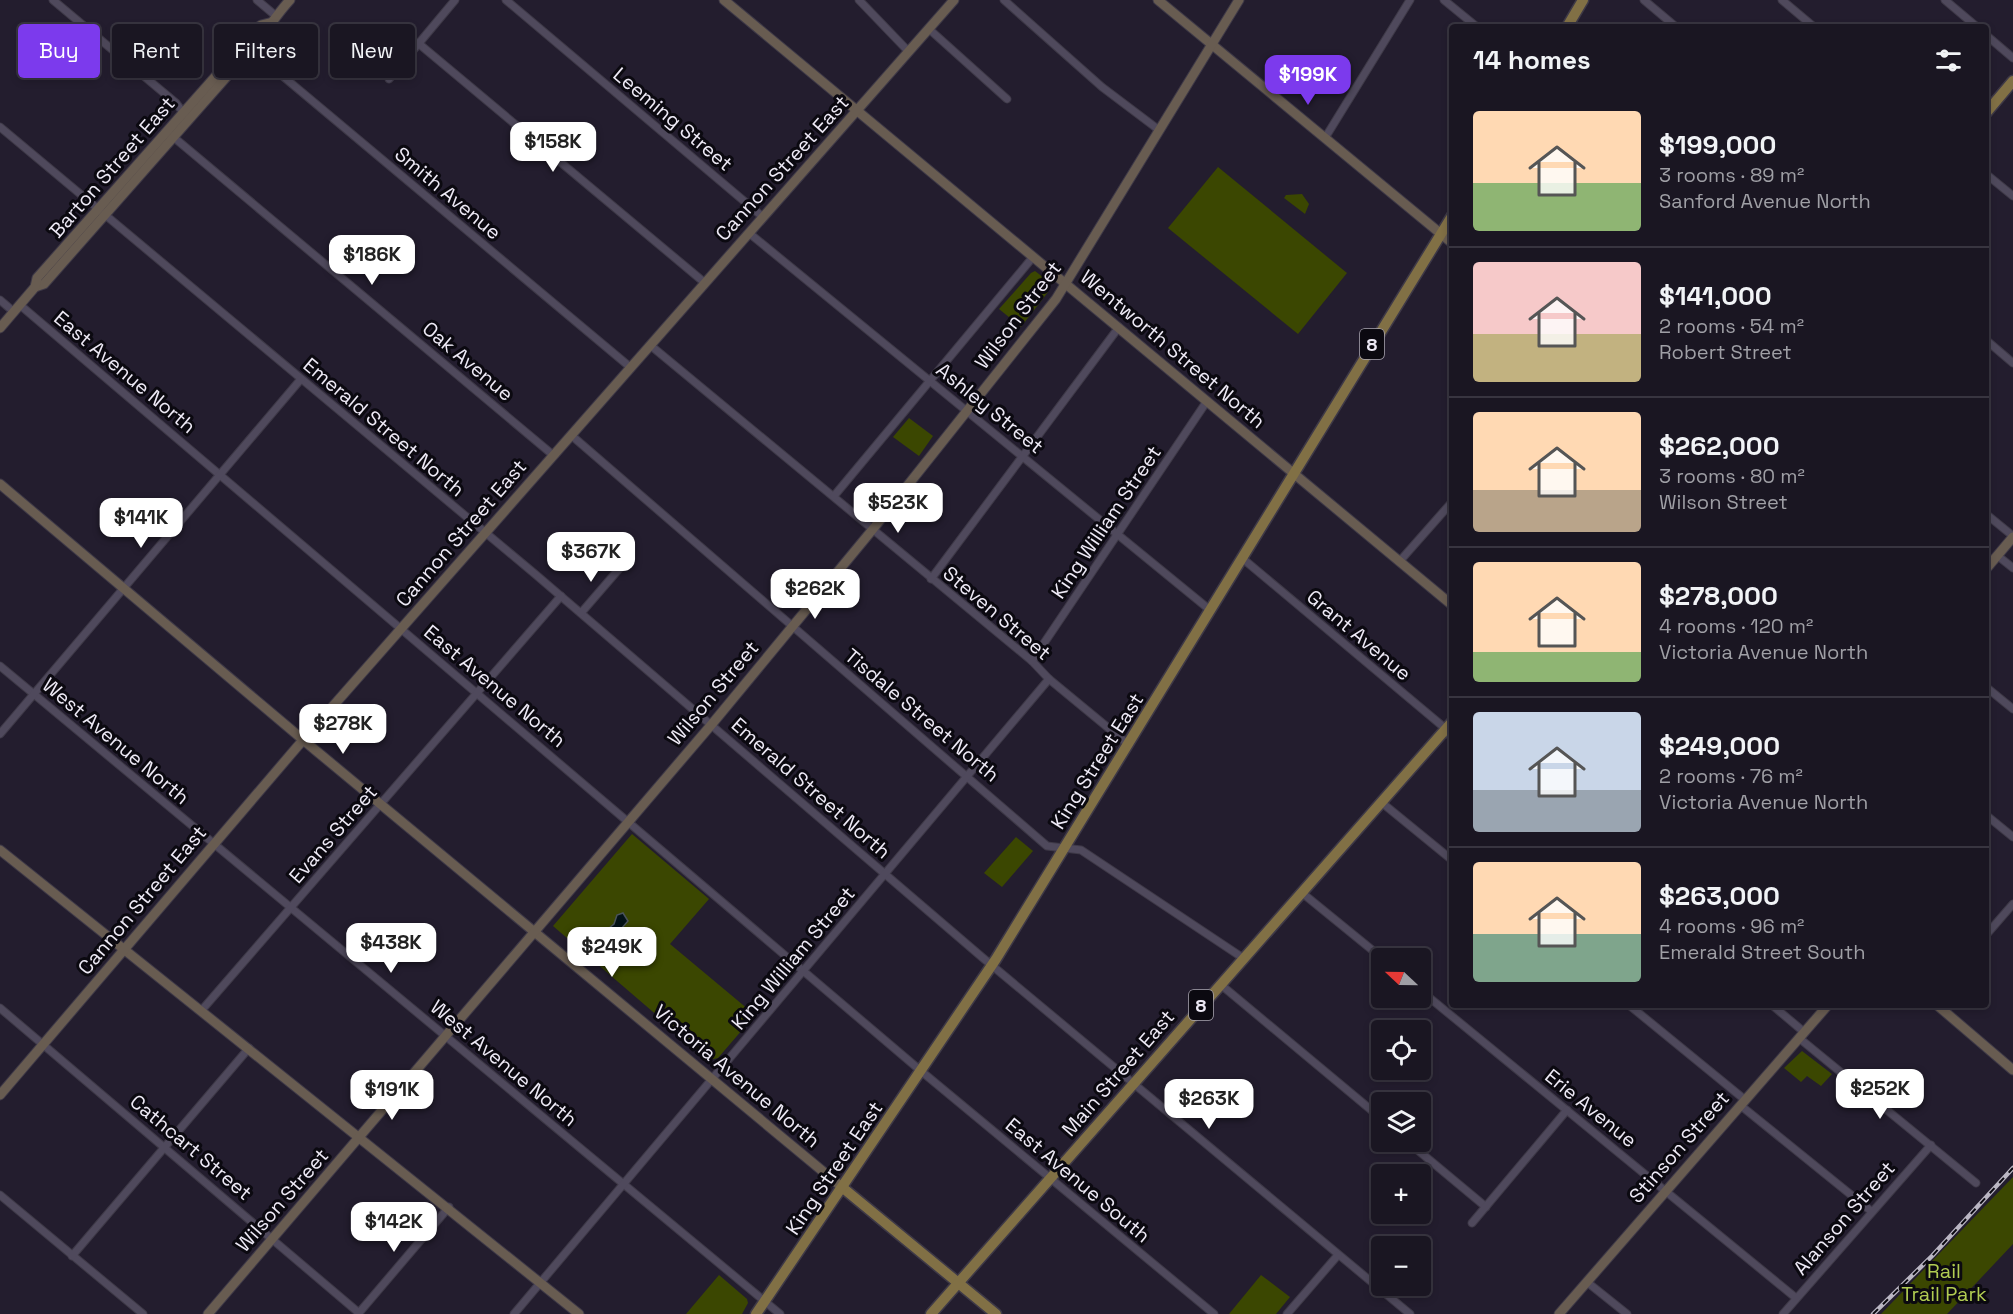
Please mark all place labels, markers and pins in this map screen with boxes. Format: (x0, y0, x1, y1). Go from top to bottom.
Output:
pin: $199K (1266, 55, 1350, 106)
pin: $158K (511, 122, 595, 173)
pin: $186K (330, 235, 414, 286)
pin: $523K (856, 483, 940, 534)
pin: $141K (99, 498, 183, 549)
pin: $367K (549, 532, 633, 583)
pin: $262K (773, 569, 857, 620)
pin: $278K (301, 704, 385, 755)
pin: $438K (349, 923, 433, 974)
pin: $249K (570, 927, 654, 978)
pin: $252K (1838, 1069, 1922, 1120)
pin: $191K (350, 1070, 434, 1121)
pin: $263K (1167, 1079, 1251, 1130)
pin: $142K (352, 1202, 436, 1253)

